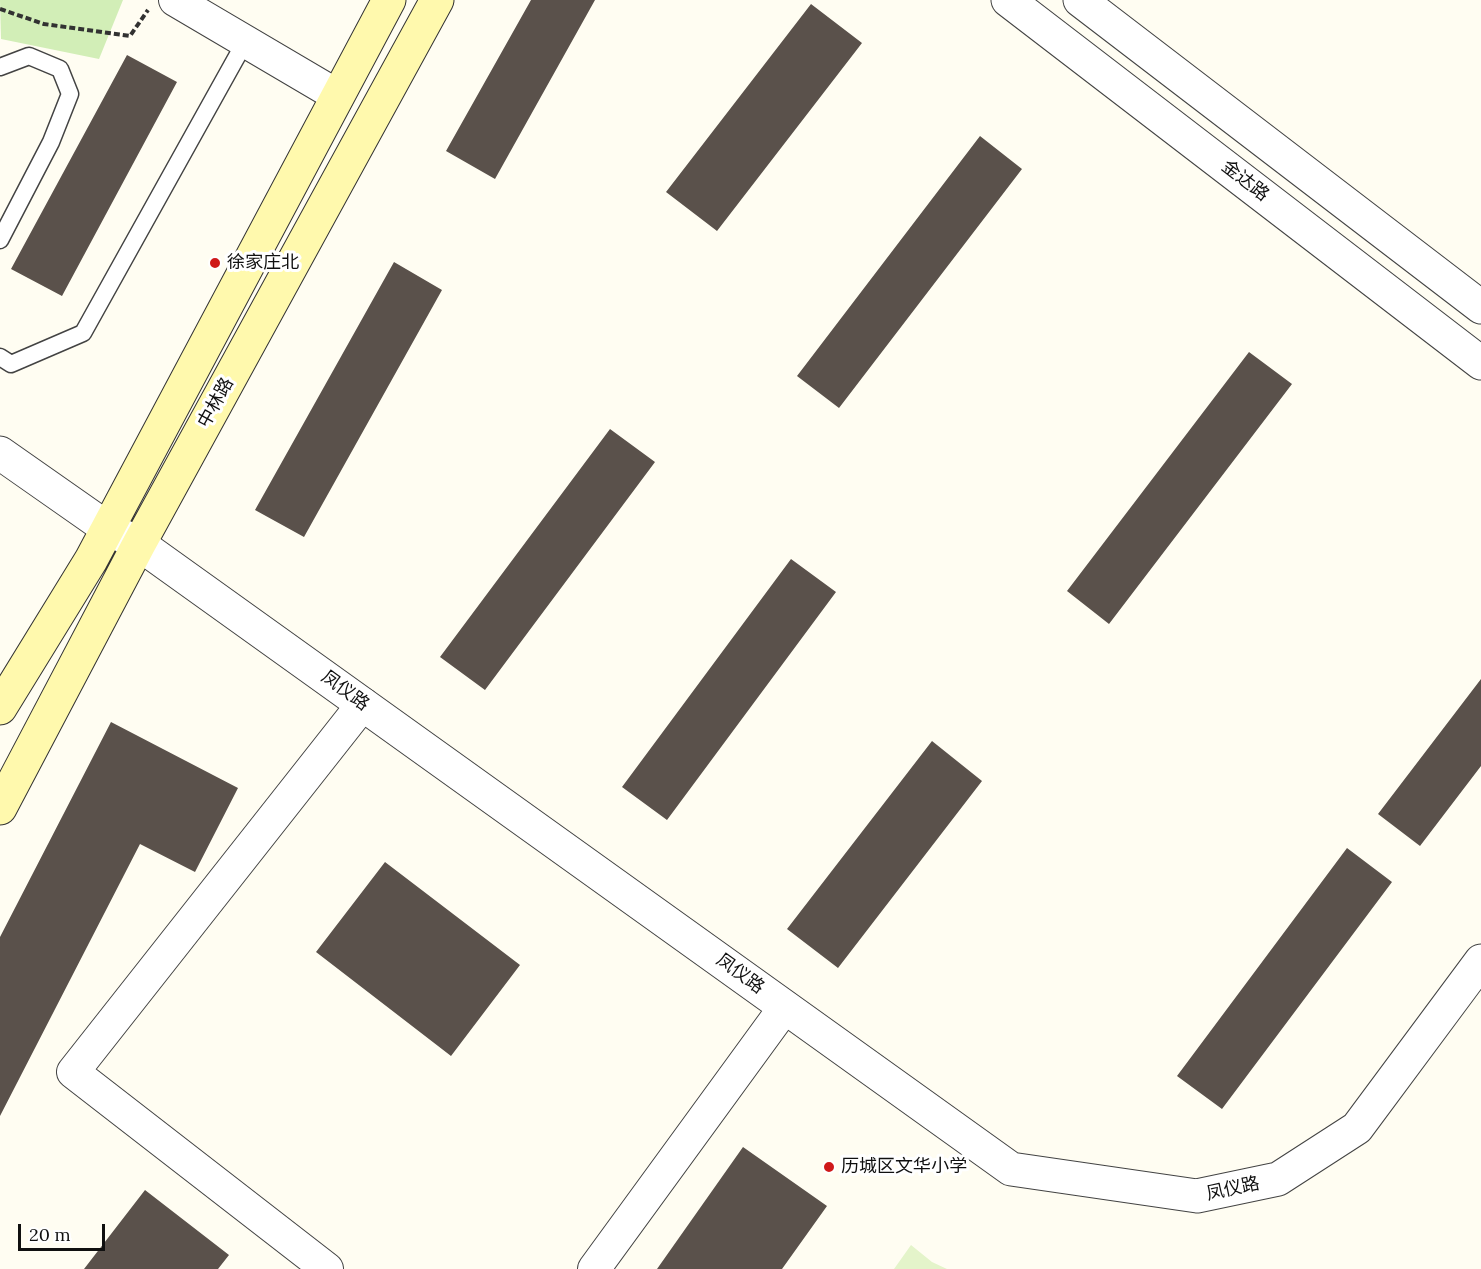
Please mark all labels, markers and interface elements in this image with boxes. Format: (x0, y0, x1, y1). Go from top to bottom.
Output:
street label: 金达路 (1217, 156, 1273, 206)
place label: 徐家庄北 (227, 252, 299, 274)
marker: 徐家庄北 (208, 256, 222, 270)
street label: 中林路 (193, 374, 239, 432)
street label: 凤仪路 (317, 666, 373, 716)
street label: 凤仪路 (712, 949, 768, 999)
place label: 历城区文华小学 (841, 1156, 967, 1178)
marker: 历城区文华小学 (822, 1160, 836, 1174)
street label: 凤仪路 (1204, 1173, 1262, 1205)
scale bar (21, 1212, 108, 1250)
text: 20 m (29, 1223, 71, 1246)

